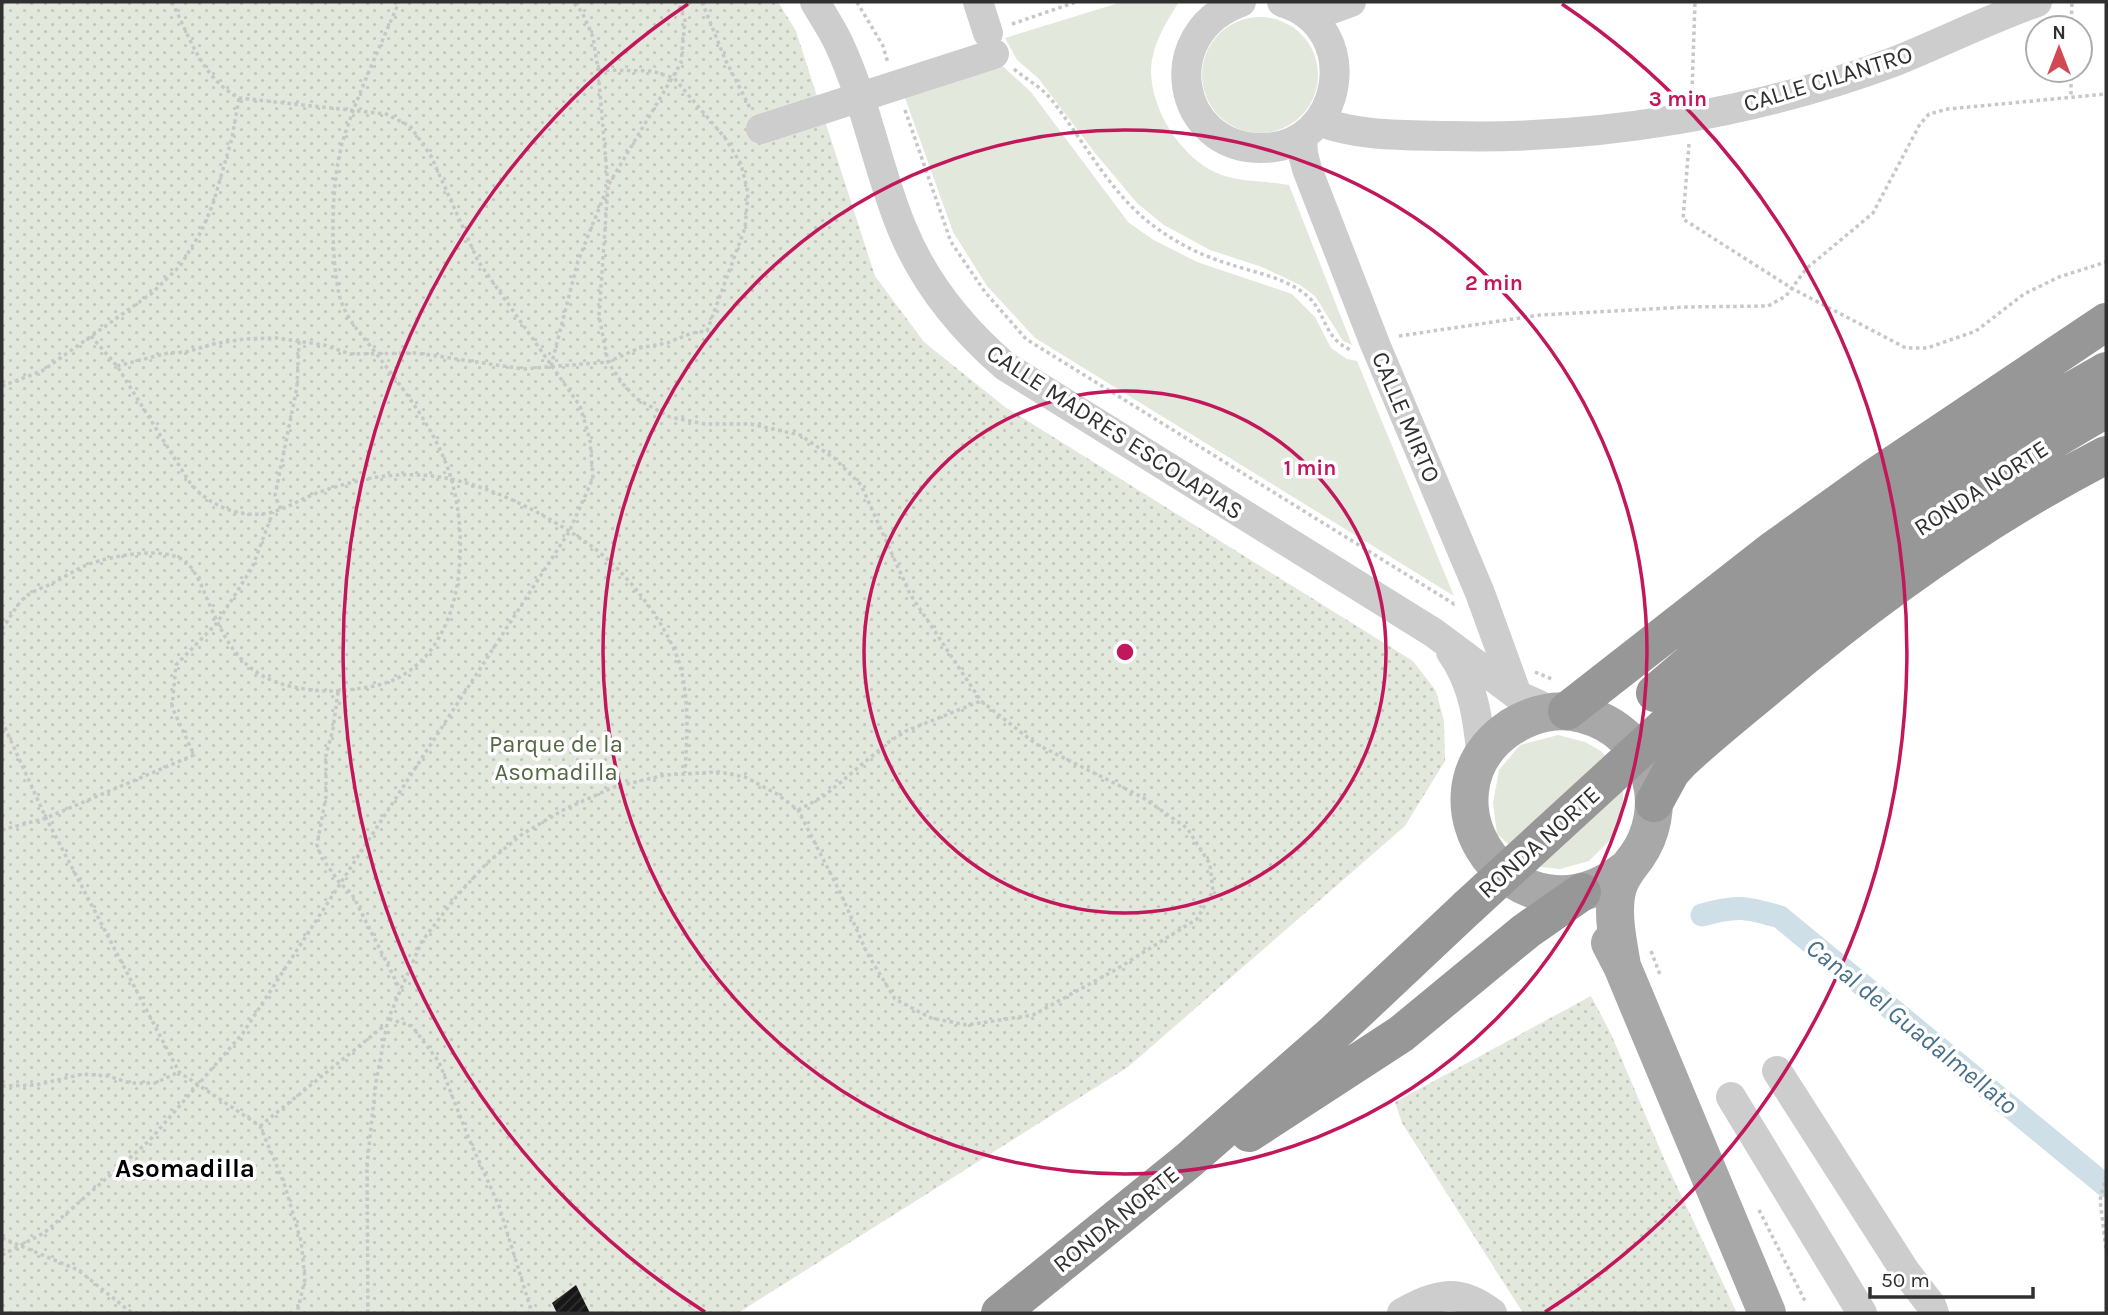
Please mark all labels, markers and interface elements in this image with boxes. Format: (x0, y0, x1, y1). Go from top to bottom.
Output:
north arrow (2024, 14, 2094, 84)
text: N (2052, 22, 2066, 44)
street label: CALLE CILANTRO (1740, 40, 1916, 118)
text: 3 min (1649, 87, 1707, 111)
text: 2 min (1465, 271, 1523, 295)
street label: CALLE MADRES ESCOLAPIAS (982, 339, 1248, 525)
street label: CALLE MIRTO (1366, 347, 1446, 487)
street label: RONDA NORTE (1909, 434, 2053, 542)
text: 1 min (1284, 456, 1336, 480)
centre of rings (1113, 640, 1137, 664)
park label: Parque de la Asomadilla (489, 730, 623, 786)
street label: RONDA NORTE (1472, 780, 1606, 904)
water label: Canal del Guadalmellato (1800, 932, 2024, 1121)
district label: Asomadilla (115, 1153, 255, 1184)
street label: RONDA NORTE (1047, 1160, 1185, 1278)
scale bar (1870, 1256, 2033, 1300)
text: 50 m (1881, 1268, 1930, 1292)

